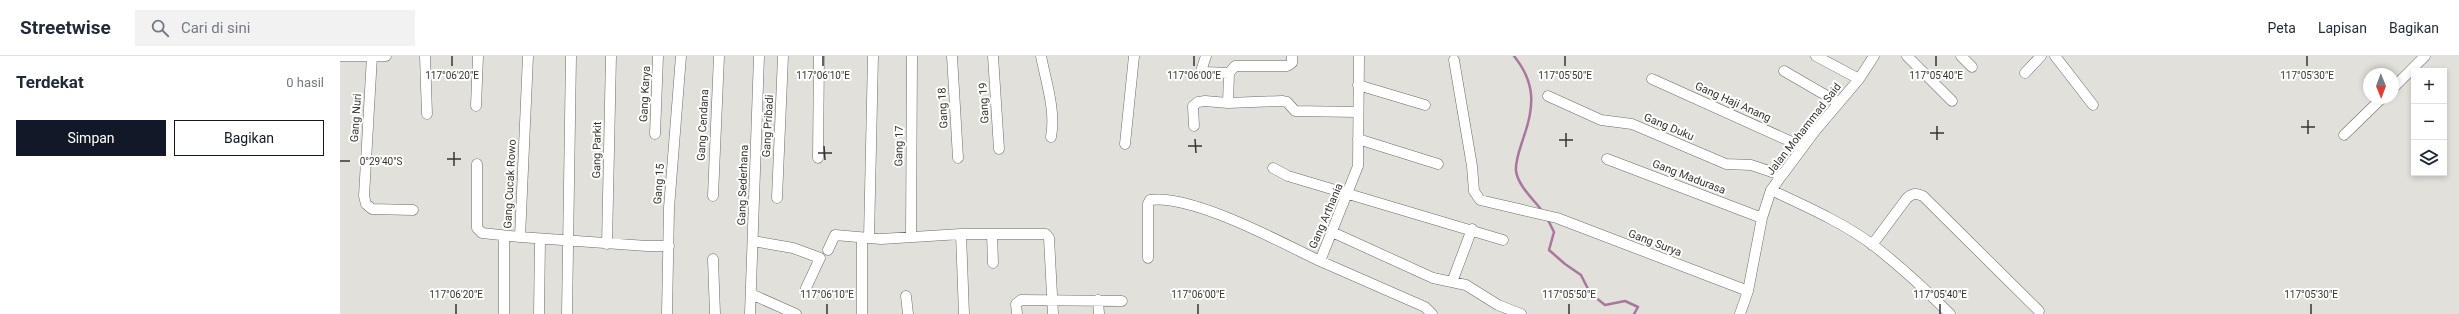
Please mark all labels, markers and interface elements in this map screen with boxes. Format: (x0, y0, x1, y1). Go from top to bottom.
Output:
search box (135, 10, 415, 46)
text: Streetwise (20, 16, 111, 39)
icon: search (149, 17, 171, 39)
text: Cari di sini (181, 19, 250, 37)
text: Peta (2268, 20, 2296, 36)
text: Lapisan (2318, 20, 2367, 36)
text: Bagikan (2389, 20, 2439, 36)
street label: Gang Karya (637, 66, 653, 122)
north arrow (2363, 68, 2399, 104)
map controls (2411, 68, 2447, 176)
button: + (2411, 68, 2447, 104)
text: 117°06'20"E (425, 70, 479, 81)
text: 117°06'10"E (796, 70, 850, 81)
text: 117°06'00"E (1167, 70, 1221, 81)
text: 117°05'50"E (1538, 70, 1592, 81)
text: 117°05'40"E (1909, 70, 1963, 81)
text: 117°05'30"E (2280, 70, 2334, 81)
text: Terdekat (16, 72, 84, 92)
text: 0 hasil (286, 75, 324, 90)
street label: Gang Haji Anang (1693, 79, 1773, 125)
street label: Jalan Mohammad Said (1764, 80, 1844, 178)
street label: Gang 19 (976, 82, 992, 124)
street label: Gang 18 (935, 87, 951, 129)
street label: Gang Cendana (695, 89, 711, 161)
street label: Gang Nuri (348, 93, 364, 143)
street label: Gang Pribadi (760, 94, 776, 158)
button: − (2411, 104, 2447, 140)
street label: Gang Duku (1642, 111, 1696, 143)
button: Simpan (16, 120, 166, 156)
button: Bagikan (174, 120, 324, 156)
street label: Gang Parkit (590, 121, 604, 179)
street label: Gang 17 (892, 125, 906, 167)
street label: Gang Cucak Rowo (501, 139, 519, 229)
button: layers (2411, 140, 2447, 176)
street label: Gang Sederhana (735, 144, 751, 226)
text: 0°29'40"S (360, 156, 402, 167)
street label: Gang Madurasa (1651, 157, 1728, 197)
street label: Gang 15 (651, 163, 667, 205)
street label: Gang Arthania (1306, 181, 1346, 251)
street label: Gang Surya (1627, 227, 1683, 259)
text: 117°06'20"E (429, 289, 483, 300)
text: 117°06'10"E (800, 289, 854, 300)
text: 117°06'00"E (1171, 289, 1225, 300)
text: 117°05'50"E (1542, 289, 1596, 300)
text: 117°05'40"E (1913, 289, 1967, 300)
text: 117°05'30"E (2284, 289, 2338, 300)

